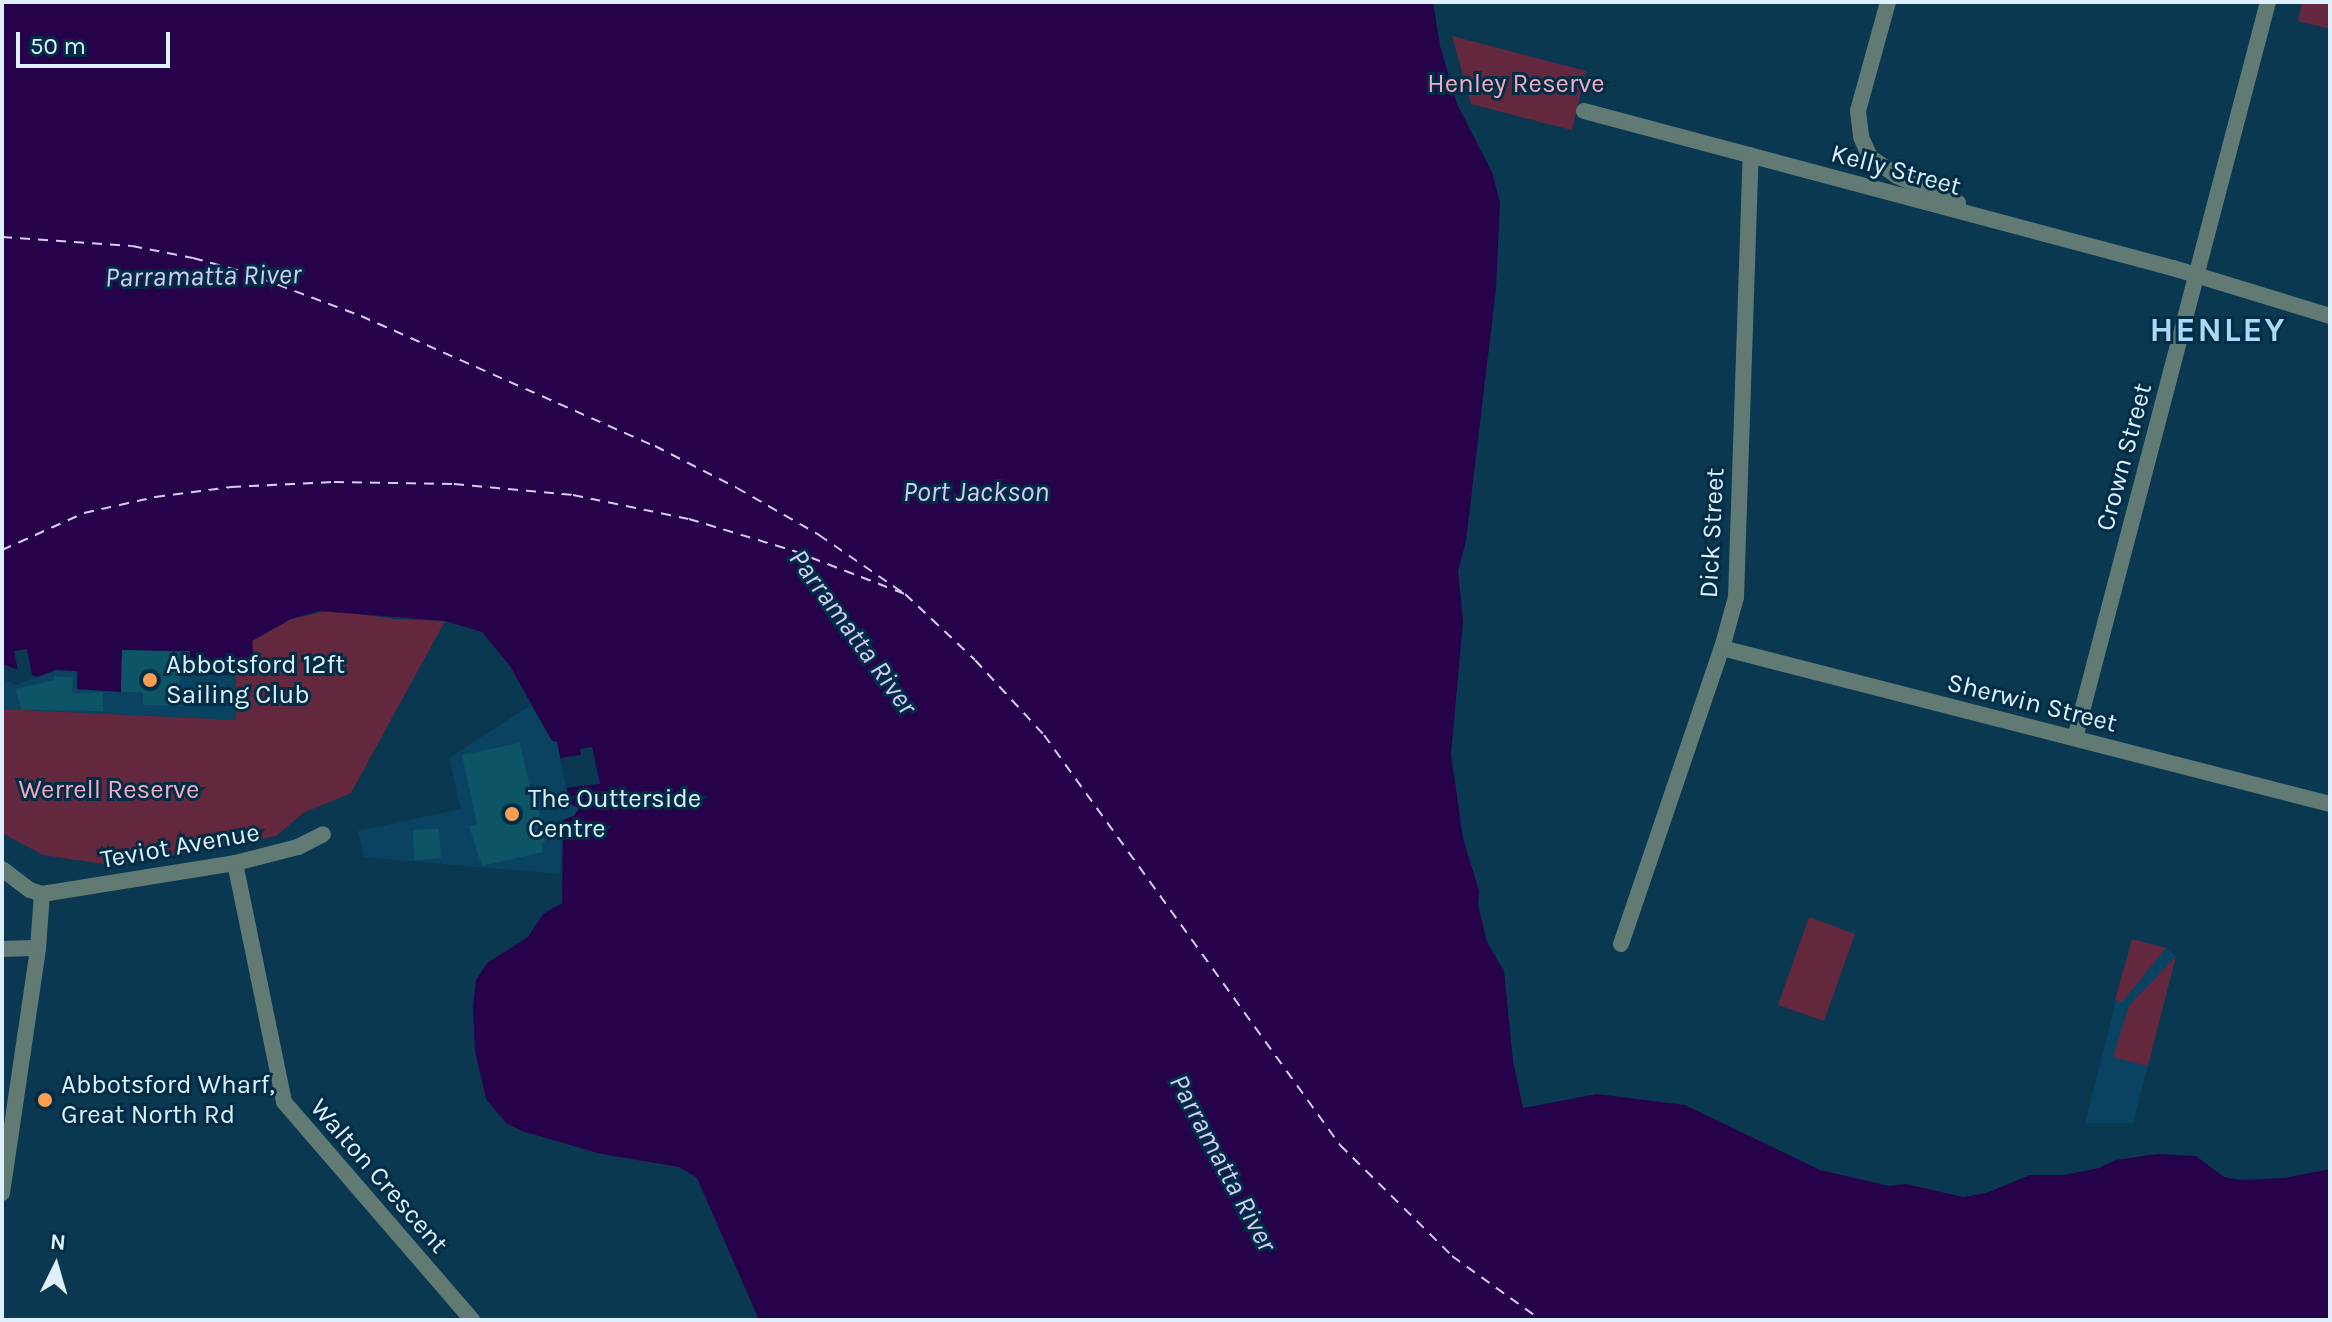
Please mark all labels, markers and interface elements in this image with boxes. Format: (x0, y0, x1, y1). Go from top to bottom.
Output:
scale bar (20, 16, 174, 66)
text: 50 m (30, 32, 86, 60)
park label: Henley Reserve (1427, 68, 1605, 100)
street label: Kelly Street (1828, 138, 1964, 202)
water label: Parramatta River (105, 257, 301, 295)
district label: HENLEY (2150, 311, 2286, 351)
street label: Crown Street (2089, 380, 2159, 534)
street label: Dick Street (1693, 467, 1731, 599)
water label: Port Jackson (903, 475, 1049, 509)
water label: Parramatta River (782, 543, 924, 721)
place label: Abbotsford 12ft Sailing Club (166, 649, 345, 710)
street label: Sherwin Street (1944, 667, 2120, 739)
marker: Abbotsford 12ft Sailing Club (141, 671, 159, 689)
park label: Werrell Reserve (19, 774, 199, 806)
place label: The Outterside Centre (528, 783, 701, 844)
marker: The Outterside Centre (503, 805, 521, 823)
street label: Teviot Avenue (98, 817, 262, 875)
water label: Parramatta River (1162, 1068, 1284, 1258)
place label: Abbotsford Wharf, Great North Rd (61, 1069, 275, 1130)
marker: Abbotsford Wharf, Great North Rd (36, 1091, 54, 1109)
street label: Walton Crescent (303, 1092, 455, 1260)
north arrow (16, 1226, 96, 1306)
text: N (49, 1228, 67, 1256)

